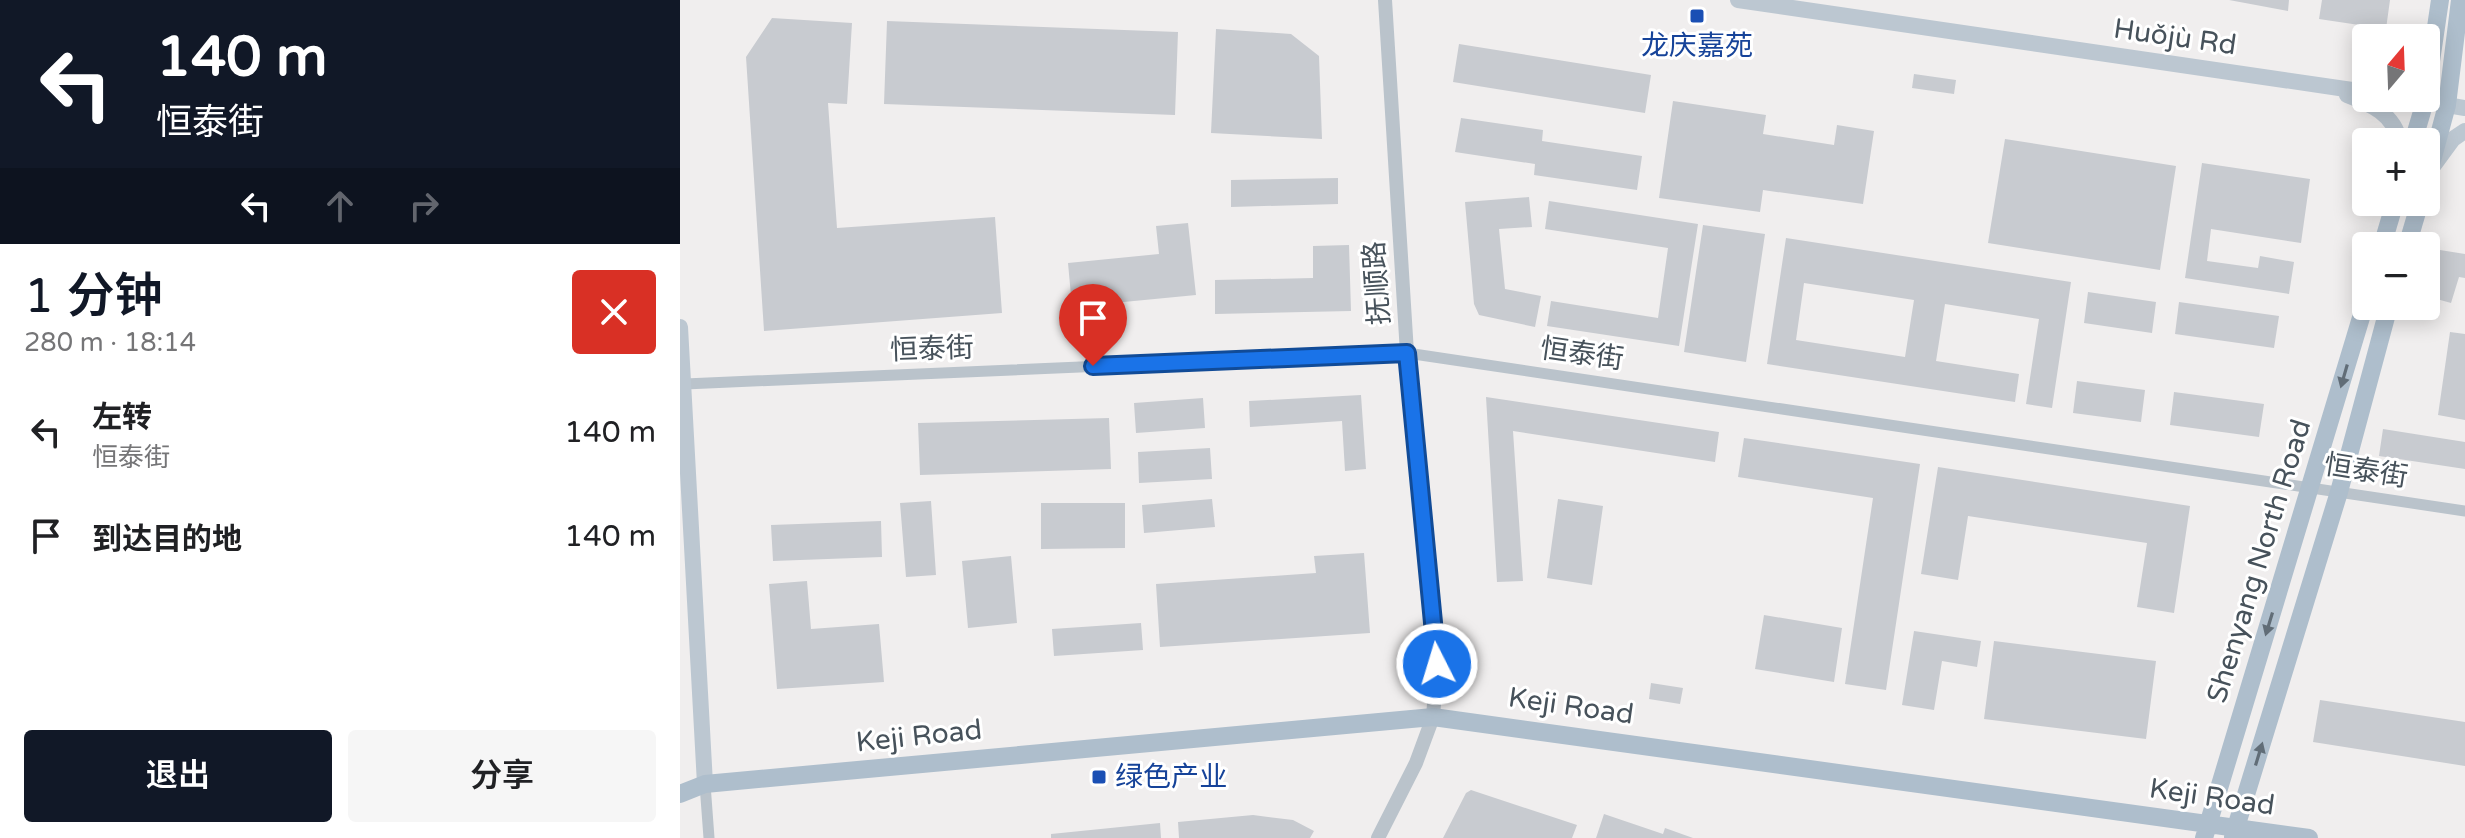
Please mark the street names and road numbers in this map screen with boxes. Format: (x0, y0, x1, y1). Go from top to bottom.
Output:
street label: Huǒjù Rd (2111, 12, 2239, 62)
street label: 抚顺路 (1357, 240, 1397, 326)
street label: 恒泰街 (889, 331, 975, 367)
street label: 恒泰街 (1538, 331, 1626, 377)
street label: Shenyang North Road (2200, 415, 2318, 707)
street label: 恒泰街 (2322, 448, 2410, 494)
street label: Keji Road (1506, 680, 1636, 732)
street label: Keji Road (854, 712, 984, 760)
street label: Keji Road (2147, 771, 2277, 823)

